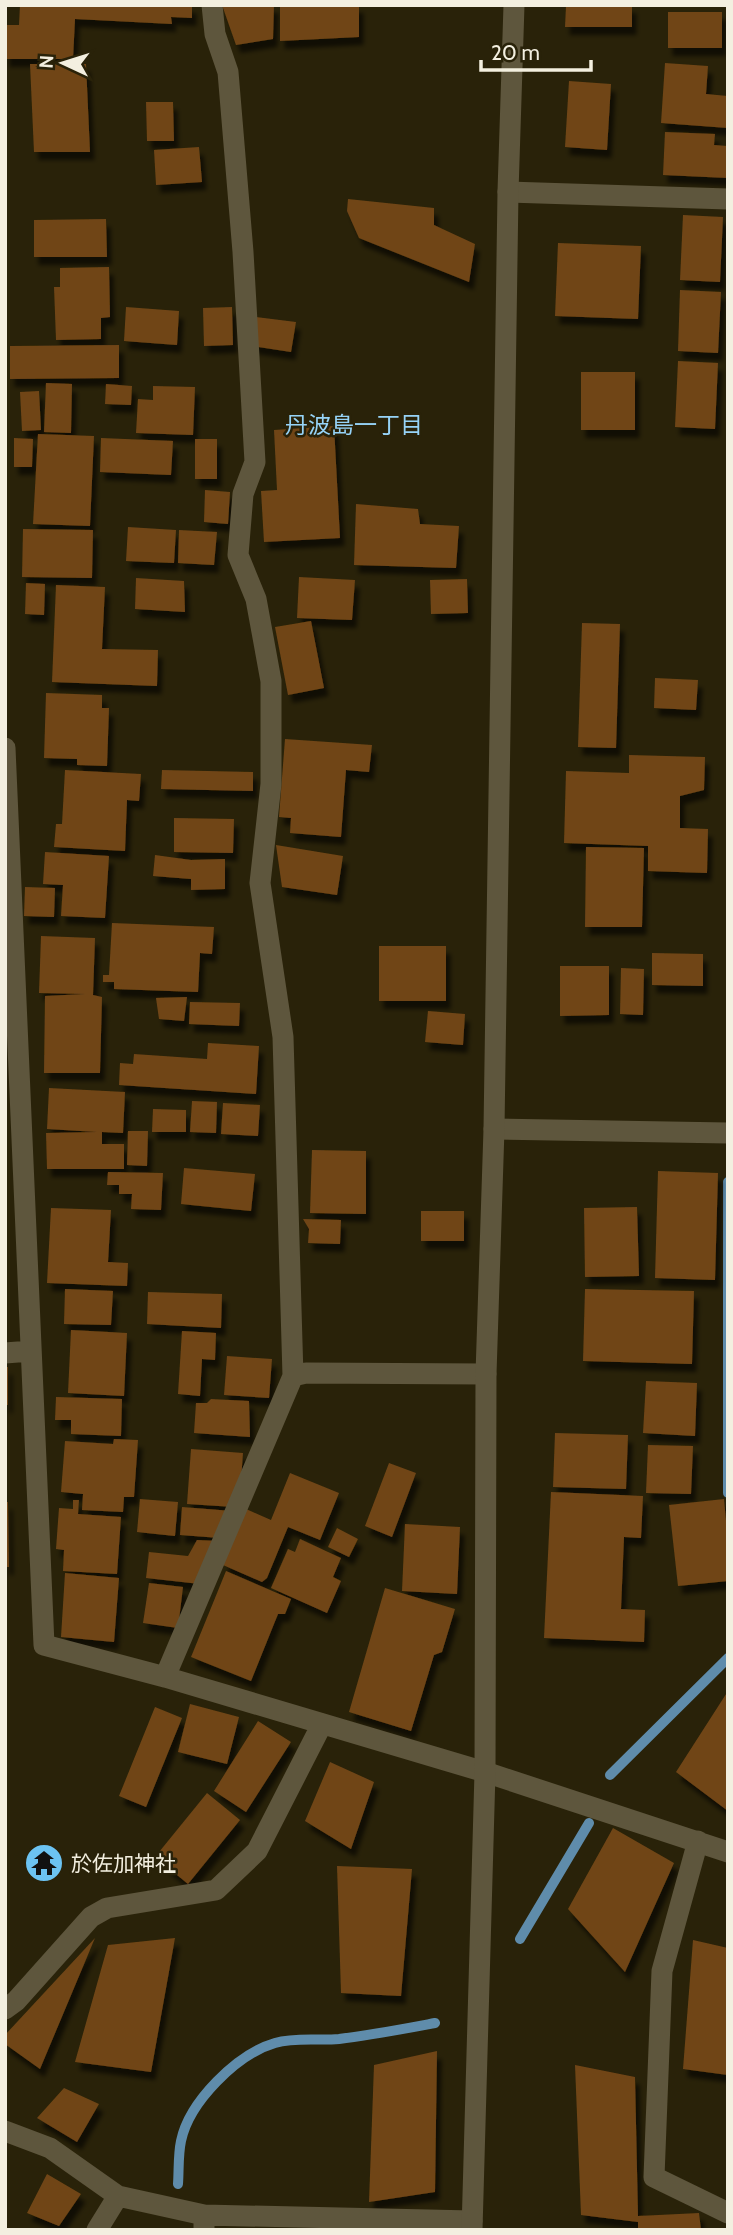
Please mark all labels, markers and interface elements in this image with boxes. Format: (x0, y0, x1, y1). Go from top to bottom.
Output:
north arrow (28, 28, 98, 98)
scale bar (481, 28, 591, 72)
text: 20 m (491, 40, 540, 65)
text: N (35, 54, 58, 69)
district label: 丹波島一丁目 (285, 411, 423, 439)
temple icon: 於佐加神社 (23, 1842, 65, 1884)
place label: 於佐加神社 (71, 1851, 176, 1876)

